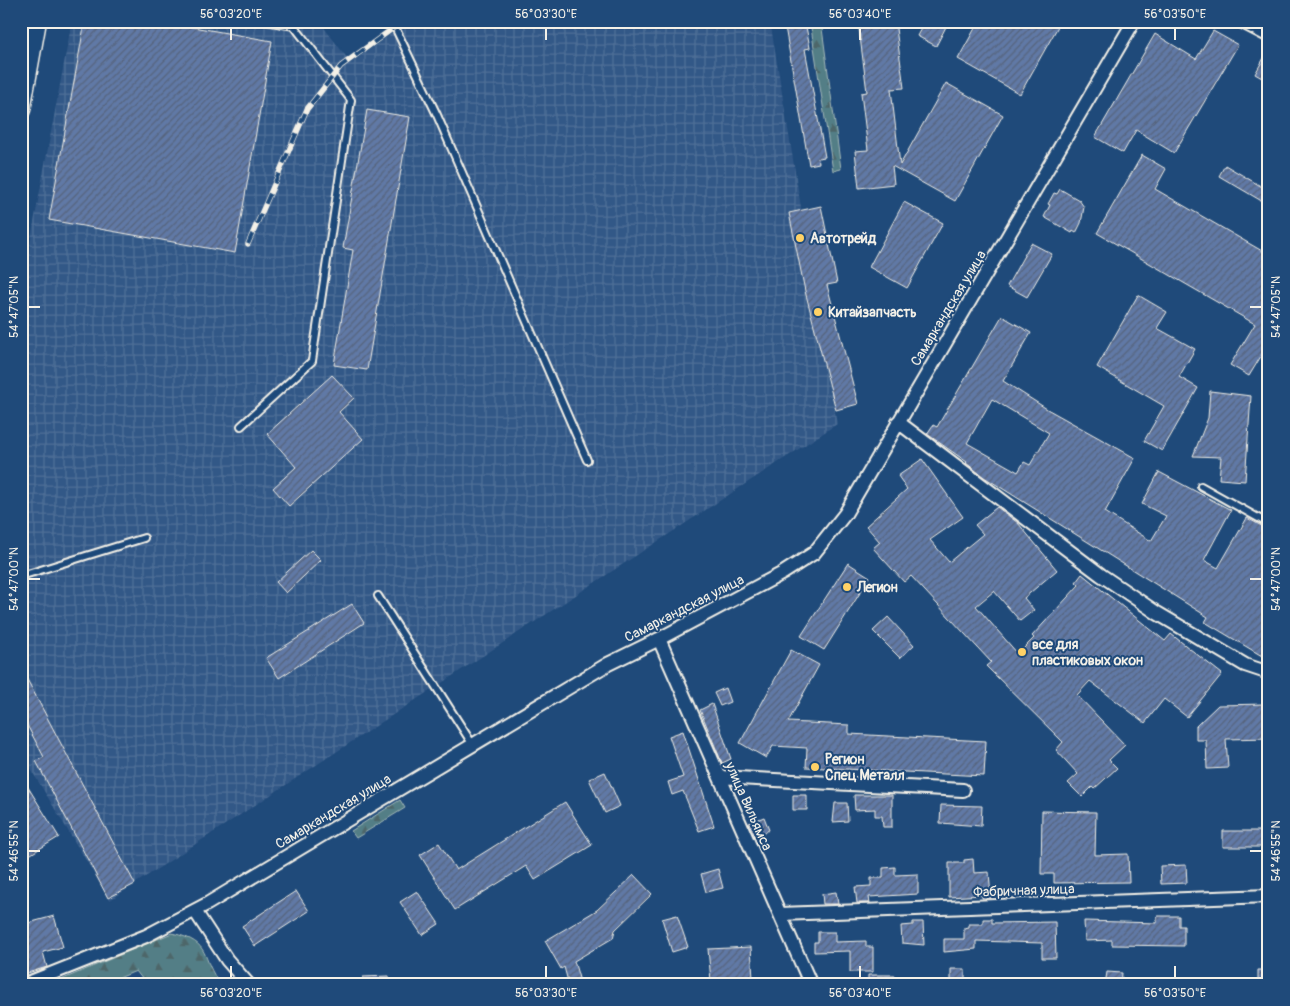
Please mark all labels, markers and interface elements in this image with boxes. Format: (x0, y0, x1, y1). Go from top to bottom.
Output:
text: 56°03'20"E (200, 7, 262, 22)
text: 56°03'30"E (515, 7, 577, 22)
text: 56°03'40"E (829, 7, 891, 22)
text: 56°03'50"E (1144, 7, 1206, 22)
place label: Автотрейд (810, 230, 877, 247)
marker: Автотрейд (794, 232, 806, 244)
street label: Самаркандская улица (907, 247, 990, 369)
text: 54°47'05"N (7, 276, 22, 338)
text: 54°47'05"N (1269, 276, 1284, 338)
place label: Китайзапчасть (828, 304, 917, 321)
marker: Китайзапчасть (812, 306, 824, 318)
text: 54°47'00"N (7, 547, 22, 611)
text: 54°47'00"N (1269, 547, 1284, 611)
street label: Самаркандская улица (622, 571, 747, 646)
place label: Легион (856, 579, 898, 596)
marker: Легион (841, 581, 853, 593)
place label: все для пластиковых окон (1032, 636, 1143, 669)
marker: все для пластиковых окон (1016, 646, 1028, 658)
place label: Регион Спец Металл (825, 751, 905, 784)
street label: улица Вильямса (721, 758, 776, 853)
marker: Регион Спец Металл (809, 761, 821, 773)
street label: Самаркандская улица (272, 770, 394, 853)
text: 54°46'55"N (7, 820, 22, 882)
text: 54°46'55"N (1269, 820, 1284, 882)
street label: Фабричная улица (973, 880, 1075, 901)
text: 56°03'20"E (200, 986, 262, 1001)
text: 56°03'30"E (515, 986, 577, 1001)
text: 56°03'40"E (829, 986, 891, 1001)
text: 56°03'50"E (1144, 986, 1206, 1001)

